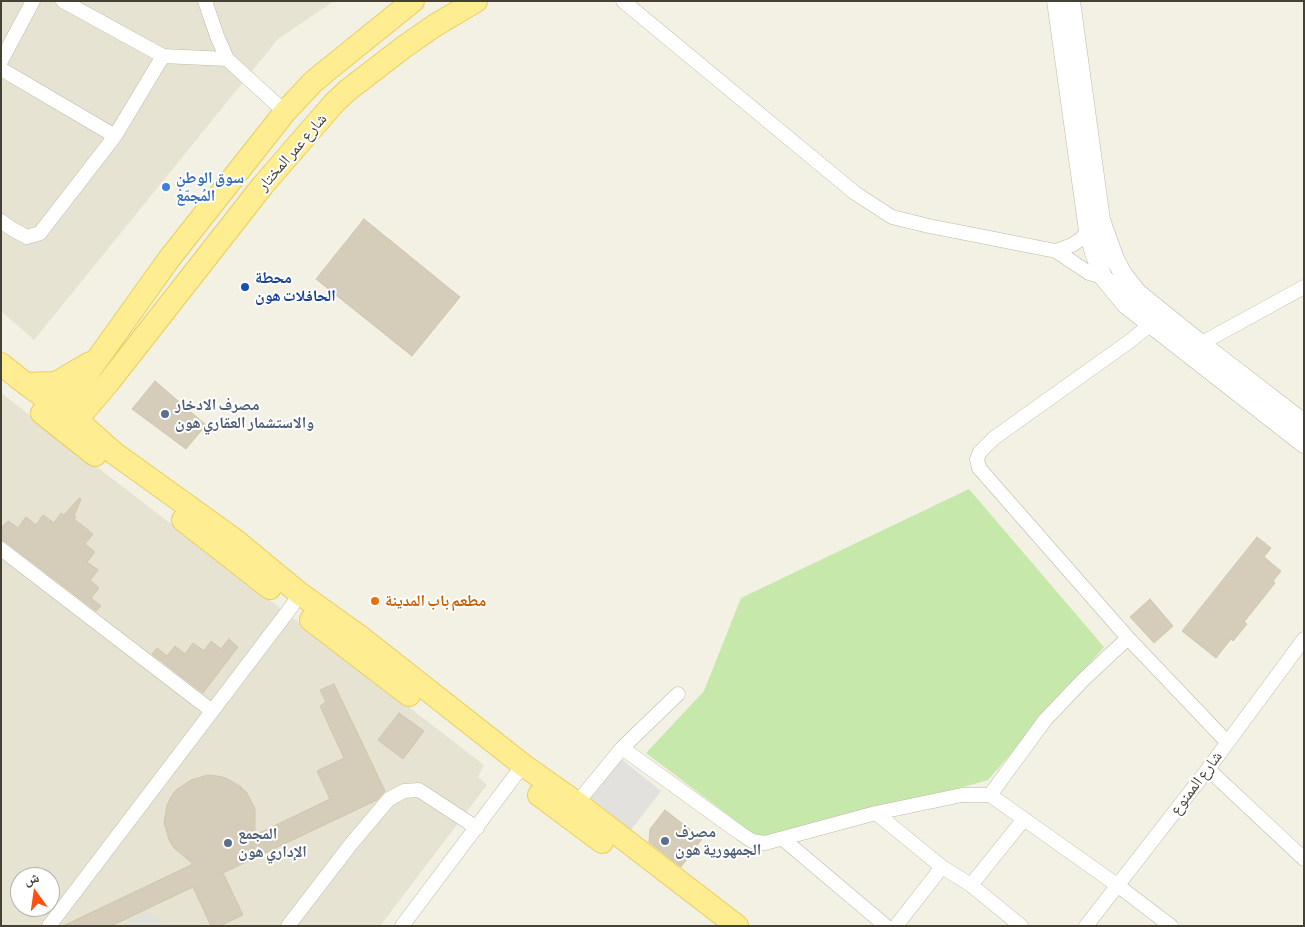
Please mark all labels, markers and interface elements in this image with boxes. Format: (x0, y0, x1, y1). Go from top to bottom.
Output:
street label: شارع عمر المختار (253, 109, 331, 195)
place label: سوق الوطن المُجمّعْ (176, 168, 244, 206)
marker: سوق الوطن المُجمّعْ (160, 181, 172, 193)
place label: محطة الحافلات هون (255, 268, 336, 306)
marker: محطة الحافلات هون (239, 281, 251, 293)
place label: مصرف الادخار والاستشمار العقاري هون (175, 395, 314, 433)
marker: مصرف الادخار والاستشمار العقاري هون (159, 408, 171, 420)
place label: مطعم باب المدينة (385, 591, 486, 611)
marker: مطعم باب المدينة (369, 595, 381, 607)
street label: شارع الممنوع (1166, 747, 1226, 819)
place label: مصرف الجمهورية هون (675, 822, 761, 860)
place label: المجمع الإداري هون (238, 824, 307, 862)
marker: مصرف الجمهورية هون (659, 835, 671, 847)
marker: المجمع الإداري هون (222, 837, 234, 849)
north arrow (10, 867, 60, 917)
text: ش (22, 869, 41, 888)

